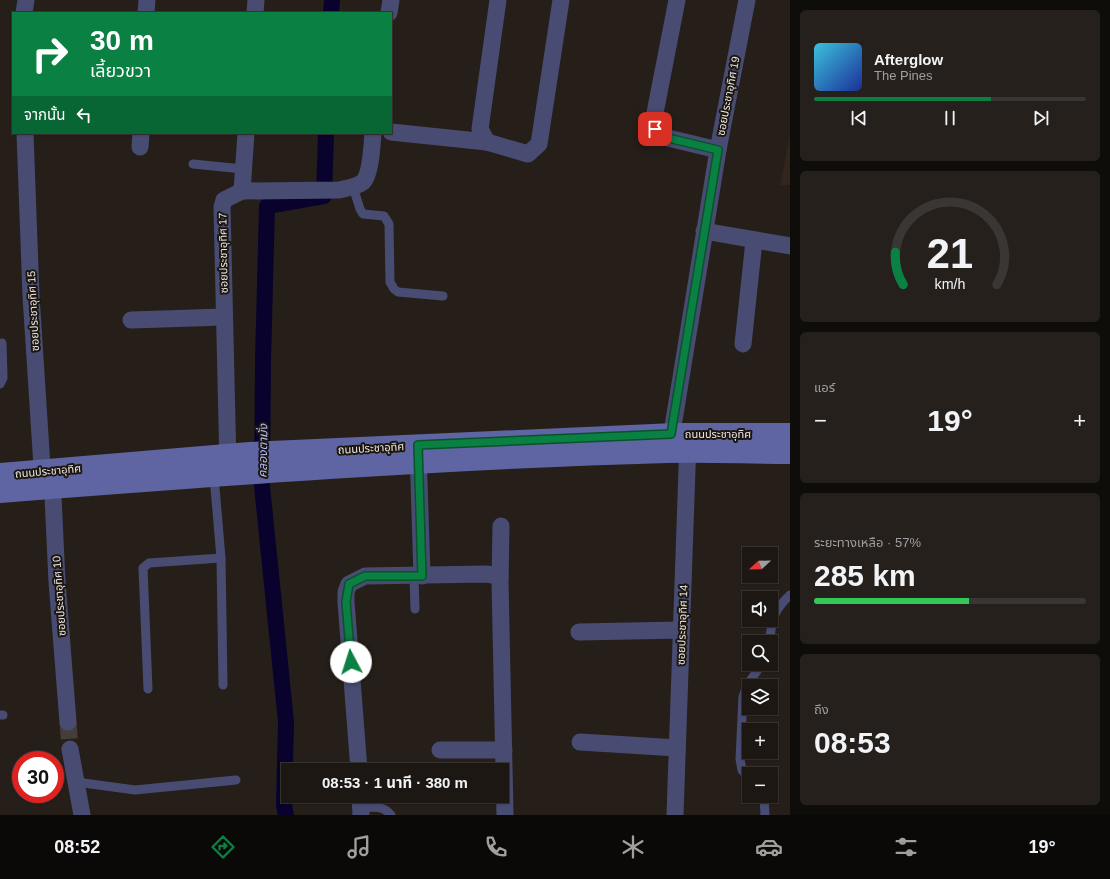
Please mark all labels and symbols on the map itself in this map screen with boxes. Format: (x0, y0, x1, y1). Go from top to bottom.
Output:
street label: ซอยประชาอุทิศ 19 (714, 55, 743, 137)
pin (638, 112, 672, 146)
street label: ซอยประชาอุทิศ 17 (216, 213, 231, 293)
street label: ซอยประชาอุทิศ 15 (25, 270, 42, 351)
water label: คลองตามั่ง (254, 423, 270, 478)
street label: ถนนประชาอุทิศ (685, 428, 751, 441)
street label: ถนนประชาอุทิศ (338, 440, 405, 457)
street label: ถนนประชาอุทิศ (14, 462, 82, 481)
north arrow (742, 547, 778, 583)
street label: ซอยประชาอุทิศ 10 (50, 555, 69, 637)
street label: ซอยประชาอุทิศ 14 (675, 585, 690, 665)
position arrow (330, 641, 372, 683)
speed limit sign: 30 (12, 751, 64, 803)

